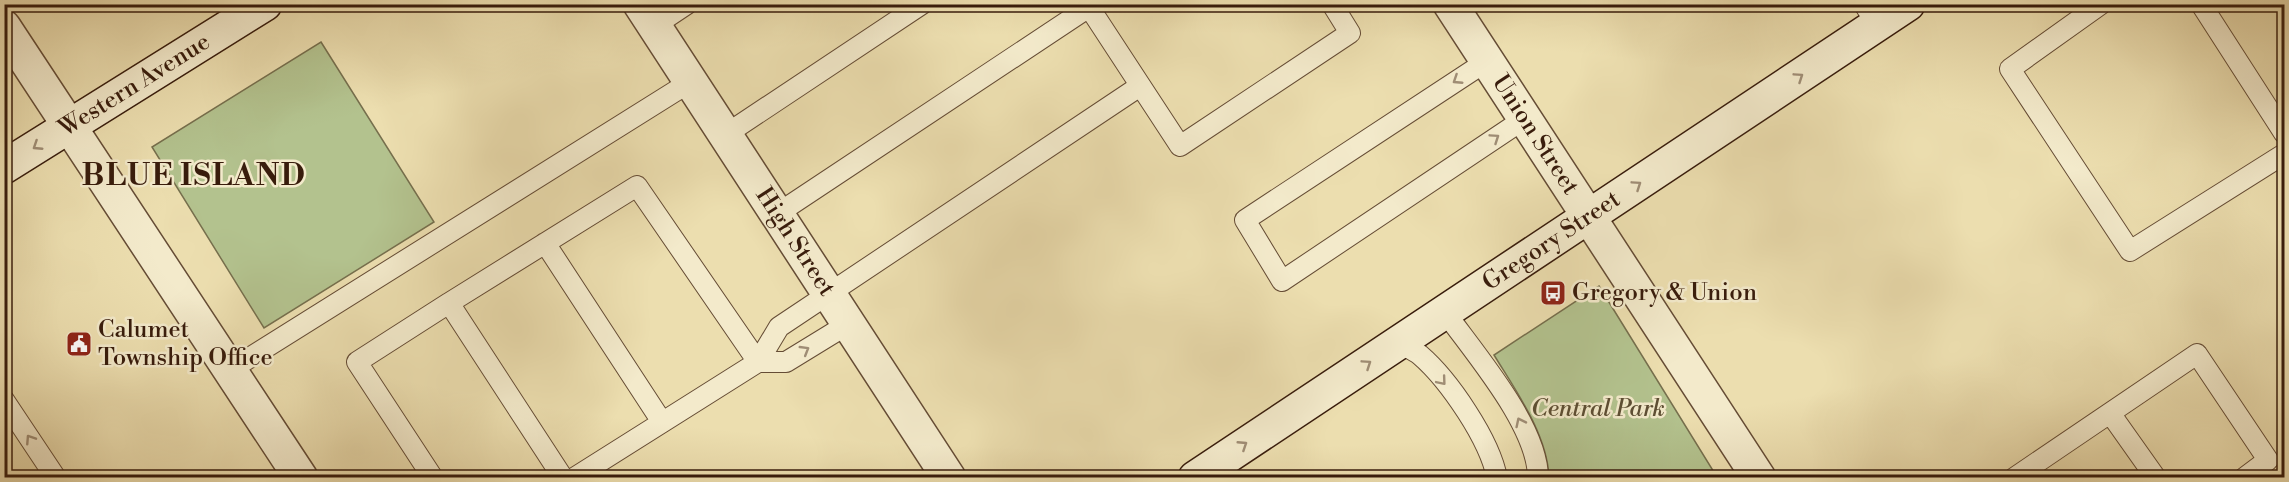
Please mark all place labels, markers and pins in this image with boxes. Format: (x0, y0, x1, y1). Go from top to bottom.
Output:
bus stop icon: Gregory & Union (1538, 278, 1568, 308)
place label: Gregory & Union (1572, 278, 1757, 308)
place label: Calumet Township Office (98, 315, 273, 373)
public building icon: Calumet Township Office (64, 329, 94, 359)

